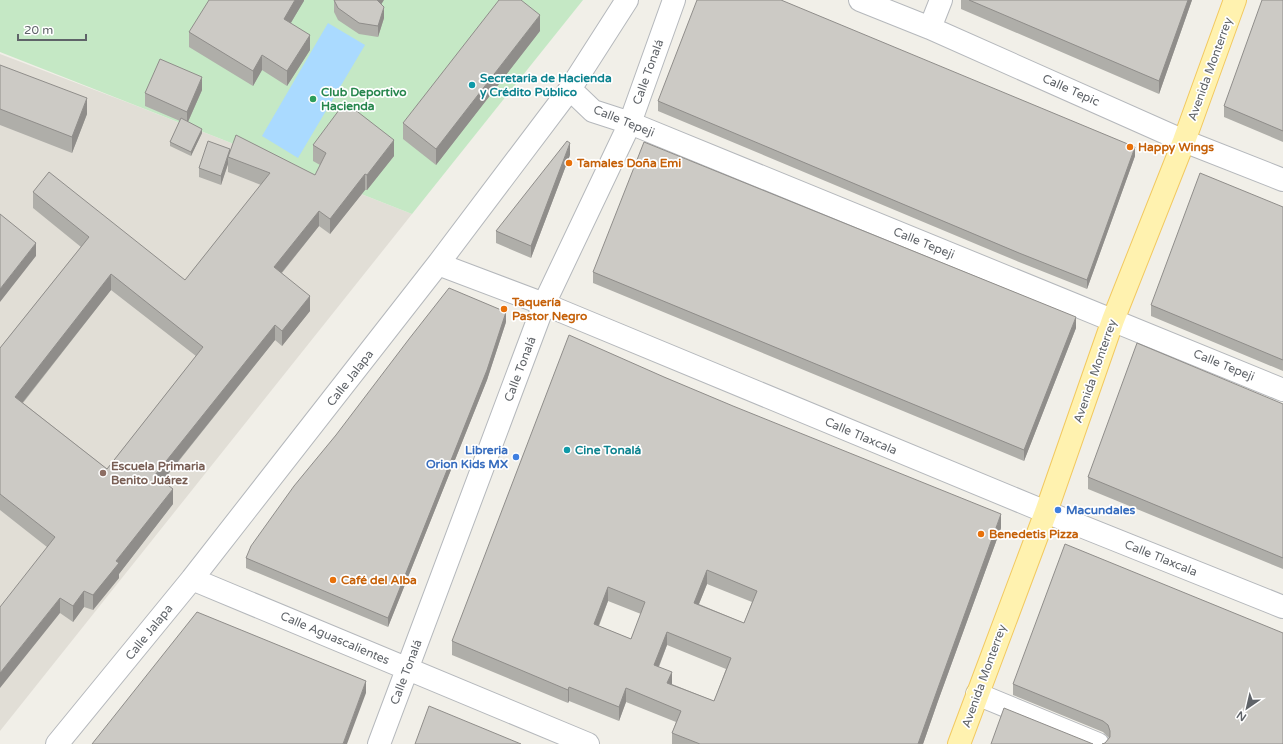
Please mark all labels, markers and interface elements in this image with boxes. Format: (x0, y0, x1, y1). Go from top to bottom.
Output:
street label: Avenida Monterrey (1185, 15, 1235, 122)
scale bar (18, 16, 86, 42)
text: 20 m (24, 23, 53, 37)
street label: Calle Tonalá (630, 37, 666, 107)
place label: Secretaria de Hacienda y Crédito Público (480, 71, 612, 100)
street label: Calle Tepic (1040, 71, 1102, 109)
marker: Secretaria de Hacienda y Crédito Público (467, 80, 477, 90)
place label: Club Deportivo Hacienda (321, 85, 407, 113)
marker: Club Deportivo Hacienda (308, 94, 318, 104)
street label: Calle Tepeji (591, 102, 657, 140)
place label: Happy Wings (1138, 140, 1214, 155)
marker: Happy Wings (1125, 142, 1135, 152)
place label: Tamales Doña Emi (576, 156, 681, 170)
marker: Tamales Doña Emi (564, 158, 574, 168)
street label: Calle Tepeji (891, 224, 957, 262)
place label: Taquería Pastor Negro (511, 295, 587, 324)
marker: Taquería Pastor Negro (499, 304, 509, 314)
street label: Avenida Monterrey (1071, 317, 1119, 425)
street label: Calle Tonalá (501, 334, 539, 404)
street label: Calle Tepeji (1191, 346, 1257, 384)
street label: Calle Jalapa (324, 347, 376, 409)
street label: Calle Tlaxcala (823, 414, 899, 458)
place label: Libreria Orion Kids MX (426, 443, 508, 471)
place label: Cine Tonalá (575, 443, 641, 457)
marker: Cine Tonalá (562, 445, 572, 455)
marker: Libreria Orion Kids MX (511, 452, 521, 462)
place label: Escuela Primaria Benito Juárez (111, 459, 206, 487)
marker: Escuela Primaria Benito Juárez (98, 468, 108, 478)
place label: Macundales (1066, 503, 1135, 517)
marker: Macundales (1053, 505, 1063, 515)
place label: Benedetis Pizza (989, 527, 1079, 541)
marker: Benedetis Pizza (976, 529, 986, 539)
street label: Calle Tlaxcala (1123, 537, 1199, 579)
place label: Café del Alba (341, 573, 417, 587)
marker: Café del Alba (328, 575, 338, 585)
street label: Calle Jalapa (122, 601, 176, 663)
street label: Calle Aguascalientes (278, 609, 392, 667)
street label: Avenida Monterrey (959, 622, 1009, 729)
street label: Calle Tonalá (387, 637, 425, 707)
north arrow (1227, 688, 1267, 728)
text: N (1234, 708, 1249, 724)

